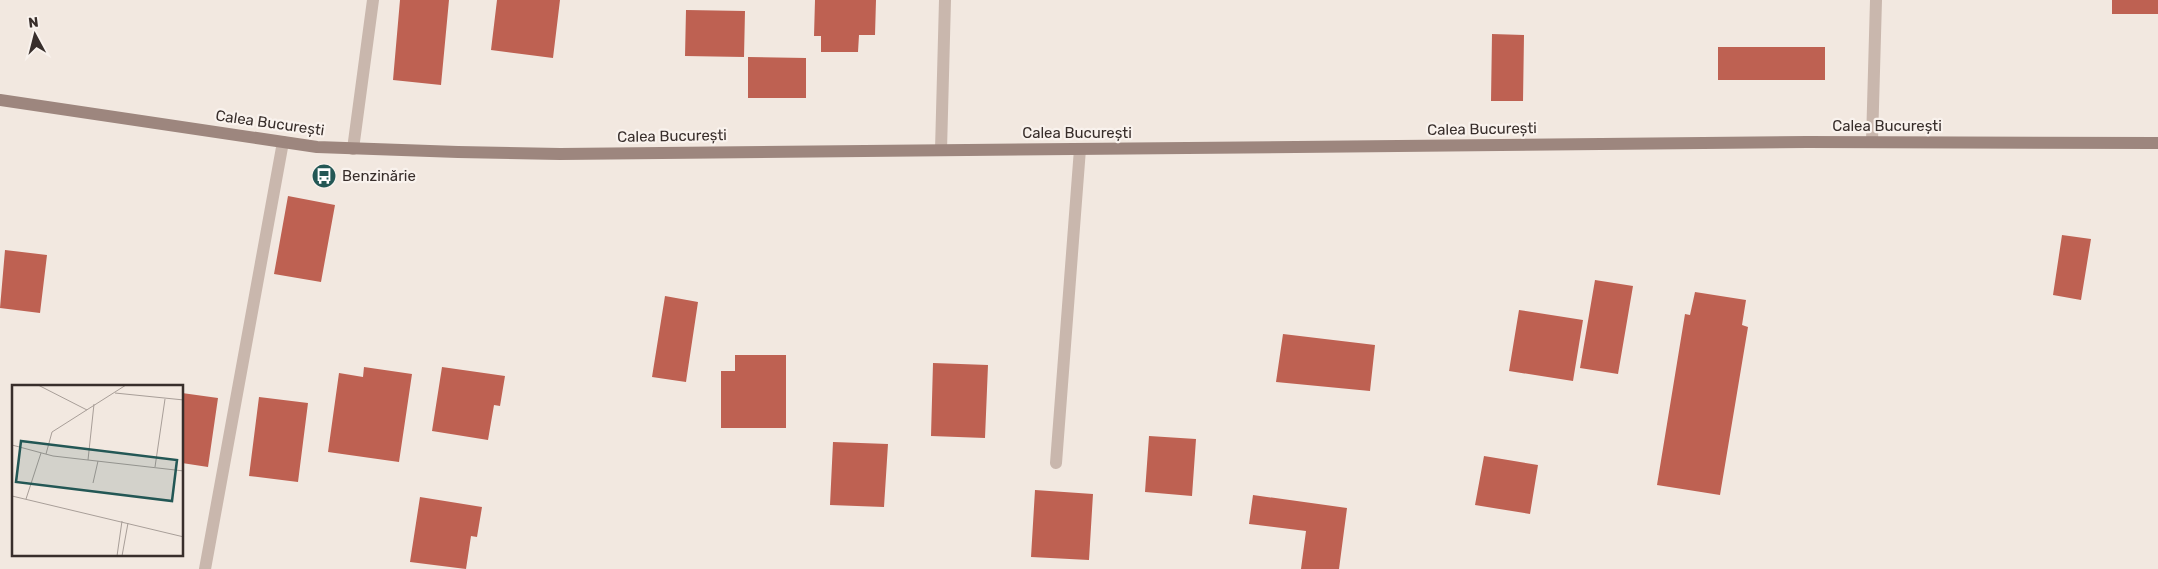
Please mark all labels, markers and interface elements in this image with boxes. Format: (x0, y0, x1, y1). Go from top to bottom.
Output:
north arrow (10, 10, 60, 60)
text: N (27, 14, 40, 32)
street label: Calea București (214, 106, 326, 140)
street label: Calea București (1832, 117, 1942, 135)
street label: Calea București (1427, 119, 1537, 139)
street label: Calea București (1022, 124, 1132, 142)
street label: Calea București (617, 126, 727, 146)
bus stop icon: Benzinărie (311, 163, 337, 189)
place label: Benzinărie (342, 167, 416, 185)
inset map (12, 385, 184, 556)

